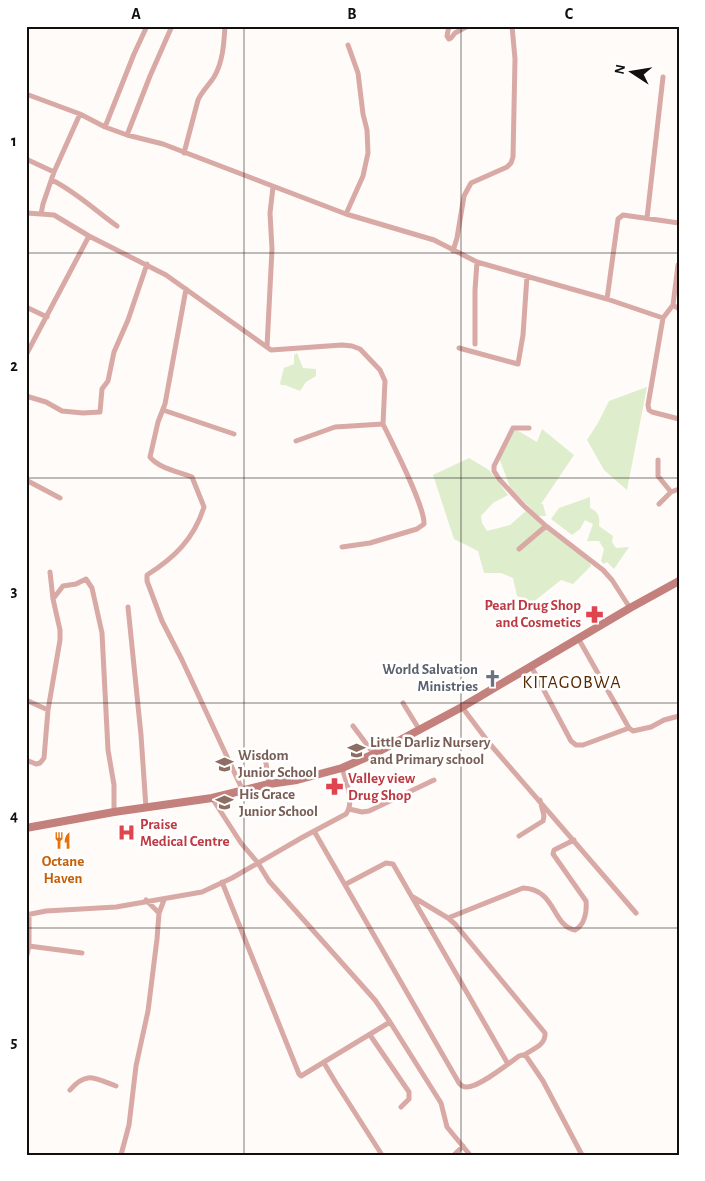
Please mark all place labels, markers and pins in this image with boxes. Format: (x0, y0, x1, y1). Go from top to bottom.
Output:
place label: Pearl Drug Shop and Cosmetics (484, 598, 581, 630)
pharmacy icon: Pearl Drug Shop and Cosmetics (585, 604, 605, 624)
place label: World Salvation Ministries (382, 662, 478, 694)
church icon: World Salvation Ministries (482, 668, 502, 688)
place label: Little Darliz Nursery and Primary school (370, 735, 491, 767)
school or university icon: Little Darliz Nursery and Primary school (346, 741, 366, 761)
place label: Wisdom Junior School (238, 748, 317, 780)
school or university icon: Wisdom Junior School (214, 754, 234, 774)
place label: Valley view Drug Shop (348, 771, 416, 803)
pharmacy icon: Valley view Drug Shop (324, 777, 344, 797)
place label: His Grace Junior School (239, 787, 318, 819)
school or university icon: His Grace Junior School (215, 793, 235, 813)
place label: Praise Medical Centre (140, 817, 230, 849)
hospital icon: Praise Medical Centre (116, 823, 136, 843)
restaurant icon: Octane Haven (53, 830, 73, 850)
place label: Octane Haven (42, 854, 84, 886)

